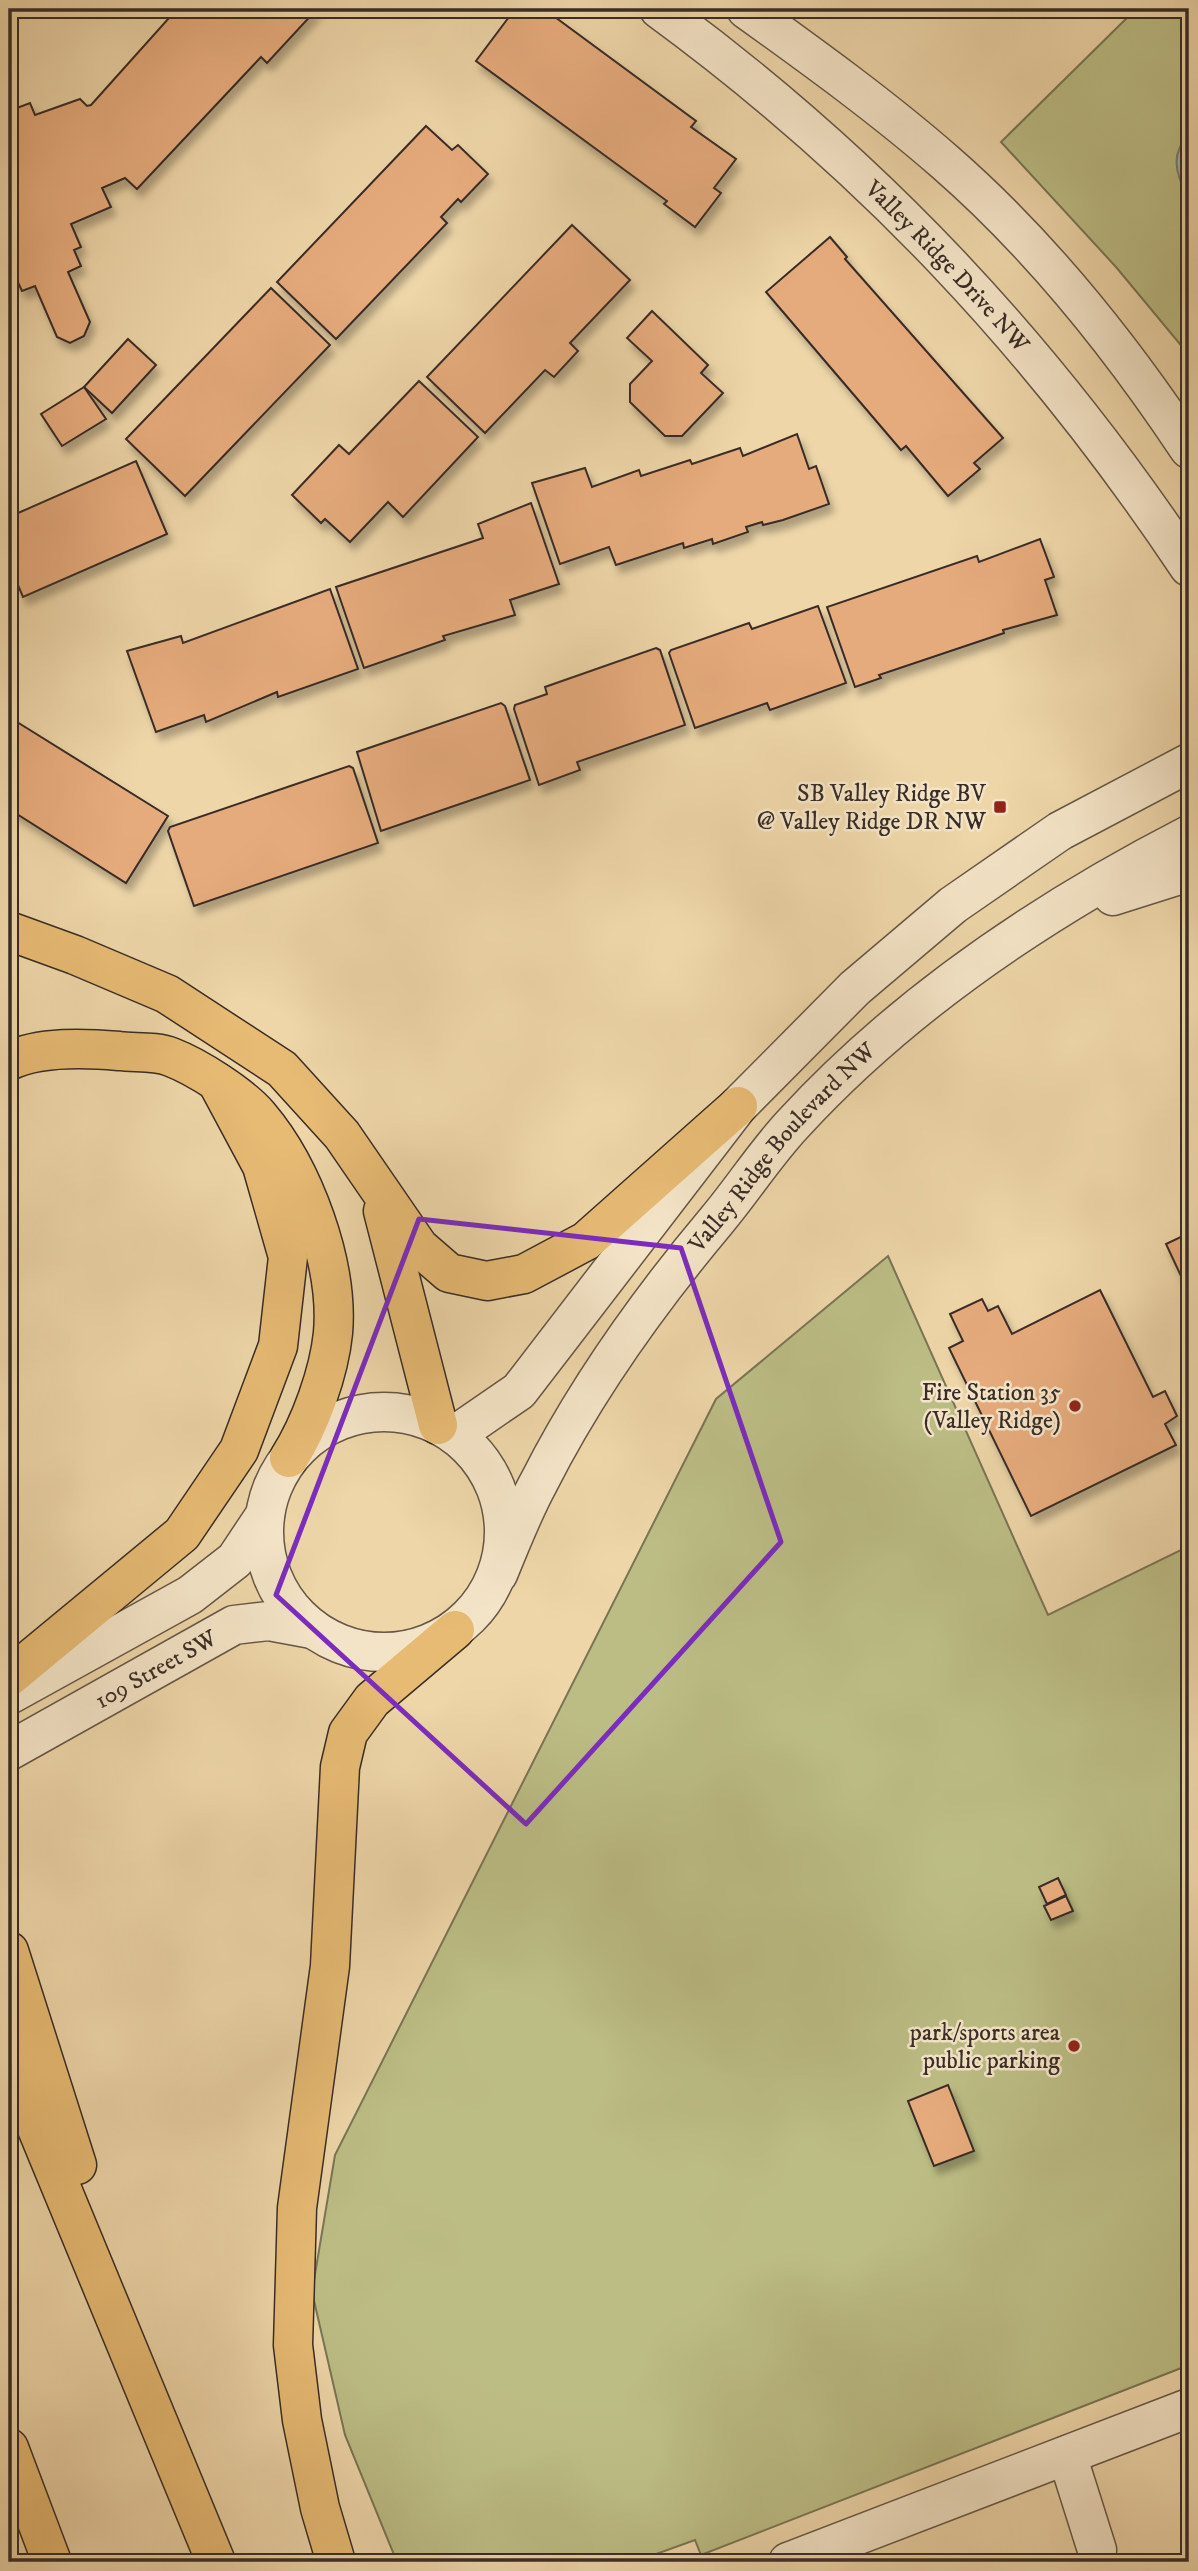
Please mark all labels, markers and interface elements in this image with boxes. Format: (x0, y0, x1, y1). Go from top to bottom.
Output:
street label: Valley Ridge Drive NW (858, 174, 1036, 360)
place label: SB Valley Ridge BV @ Valley Ridge DR NW (757, 779, 987, 837)
marker: SB Valley Ridge BV @ Valley Ridge DR NW (992, 799, 1008, 815)
street label: Valley Ridge Boulevard NW (682, 1036, 883, 1259)
place label: Fire Station 35 (Valley Ridge) (922, 1378, 1061, 1436)
marker: Fire Station 35 (Valley Ridge) (1067, 1398, 1083, 1414)
street label: 109 Street SW (90, 1623, 223, 1716)
place label: park/sports area public parking (909, 2018, 1061, 2076)
marker: park/sports area public parking (1066, 2038, 1082, 2054)

